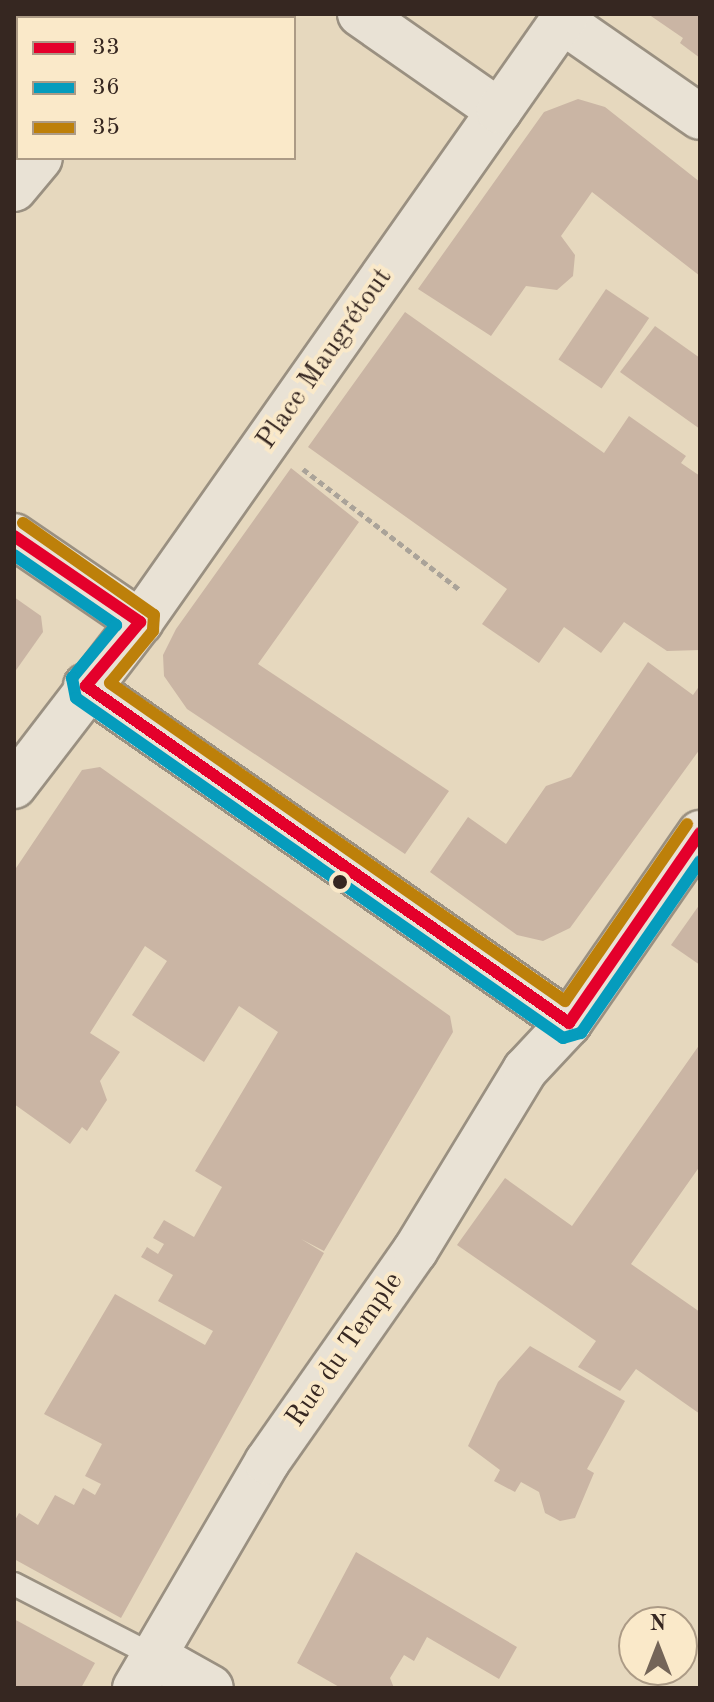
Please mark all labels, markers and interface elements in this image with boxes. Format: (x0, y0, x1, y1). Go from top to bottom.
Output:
legend (16, 16, 296, 160)
text: 33 (92, 36, 120, 60)
text: 36 (92, 76, 120, 100)
text: 35 (92, 116, 120, 140)
street label: Place Maugrétout (250, 262, 400, 456)
unlabelled marker (332, 874, 348, 890)
street label: Rue du Temple (279, 1266, 411, 1434)
north arrow (618, 1606, 698, 1686)
text: N (650, 1613, 666, 1635)

